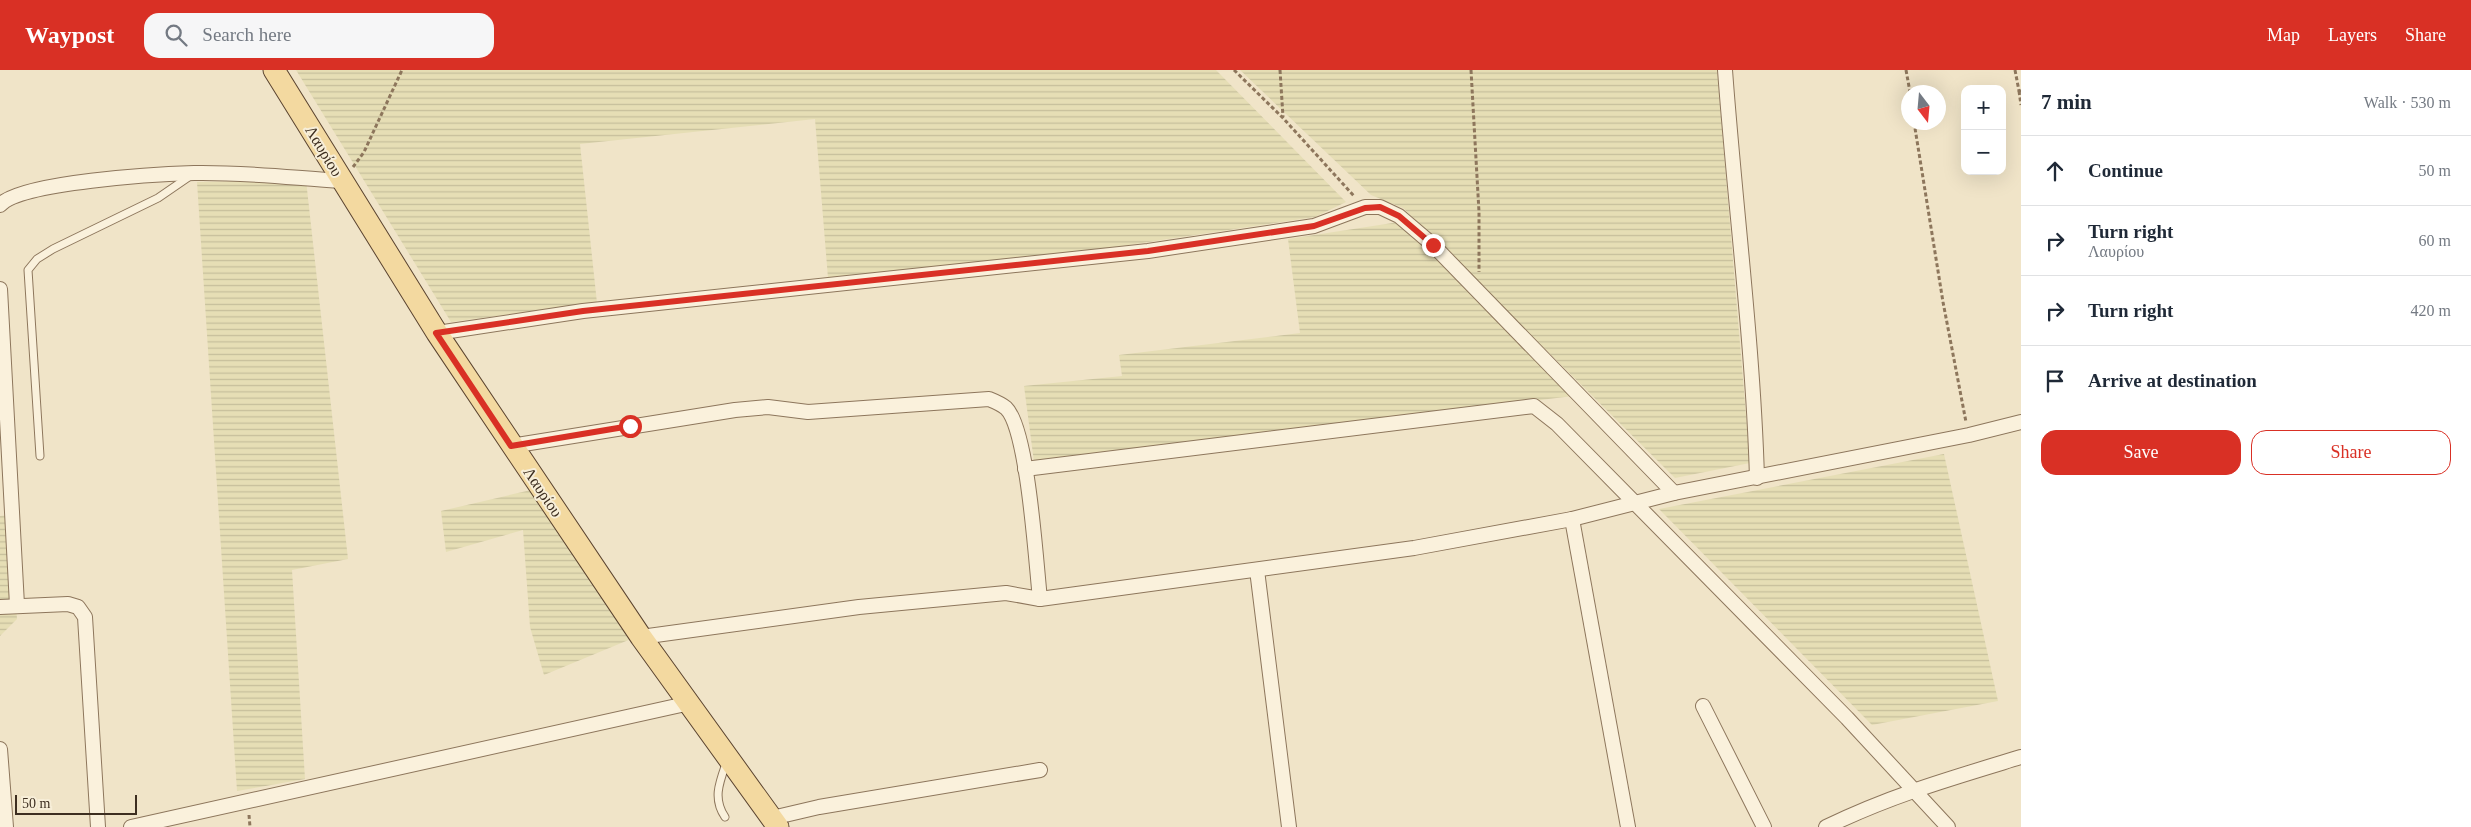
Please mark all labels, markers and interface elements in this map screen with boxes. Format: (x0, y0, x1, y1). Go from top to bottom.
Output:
search box (144, 13, 494, 58)
icon: search (162, 21, 190, 49)
text: Waypost (25, 22, 114, 48)
text: Search here (202, 24, 292, 45)
text: Map (2267, 25, 2300, 45)
text: Layers (2328, 25, 2377, 45)
text: Share (2405, 25, 2446, 45)
north arrow (1901, 85, 1946, 130)
map controls (1961, 85, 2006, 175)
button: + (1961, 85, 2006, 130)
text: 7 min (2041, 90, 2092, 114)
text: Walk · 530 m (2364, 94, 2451, 111)
street label: Λαυρίου (301, 123, 346, 180)
button: − (1961, 130, 2006, 175)
icon: ahead (2041, 157, 2069, 185)
text: Continue (2088, 160, 2163, 181)
text: 50 m (2419, 162, 2451, 179)
text: Turn right (2088, 221, 2173, 242)
icon: right (2041, 227, 2069, 255)
text: 60 m (2419, 232, 2451, 249)
route end (1422, 234, 1445, 257)
text: Λαυρίου (2088, 243, 2144, 260)
icon: right (2041, 297, 2069, 325)
text: Turn right (2088, 300, 2173, 321)
text: 420 m (2411, 302, 2451, 319)
icon: arrive (2041, 367, 2069, 395)
text: Arrive at destination (2088, 370, 2257, 391)
route start (619, 415, 642, 438)
button: Save (2041, 430, 2241, 475)
button: Share (2251, 430, 2451, 475)
street label: Λαυρίου (519, 464, 566, 521)
scale bar (15, 792, 138, 815)
text: 50 m (22, 796, 50, 811)

